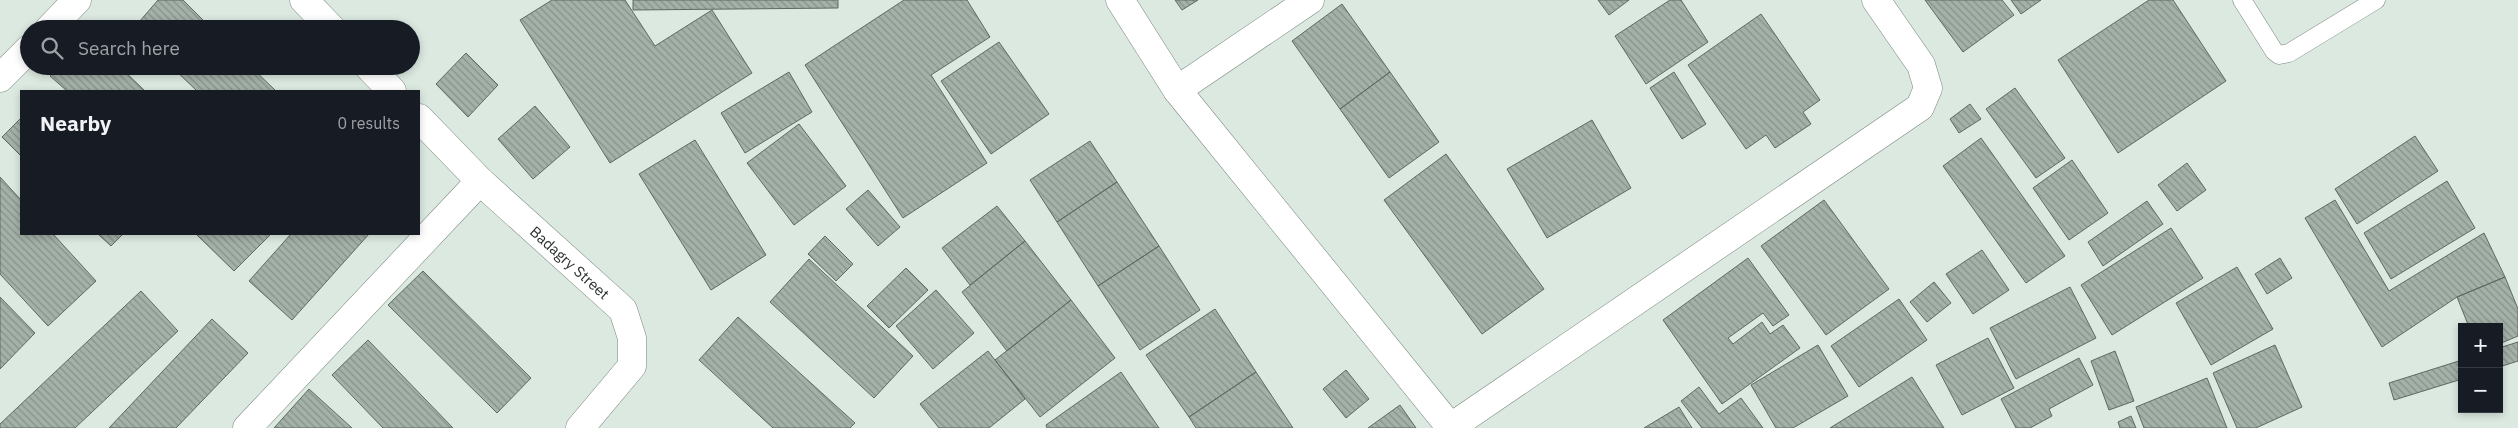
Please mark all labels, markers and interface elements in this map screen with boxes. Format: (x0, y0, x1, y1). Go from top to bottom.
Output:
search box (20, 20, 420, 75)
icon: search (38, 34, 66, 62)
text: Search here (78, 36, 180, 60)
text: Nearby (40, 109, 111, 137)
text: 0 results (337, 113, 400, 133)
street label: Badagry Street (526, 222, 614, 303)
map controls (2458, 323, 2503, 413)
button: + (2458, 323, 2503, 368)
button: − (2458, 368, 2503, 413)

